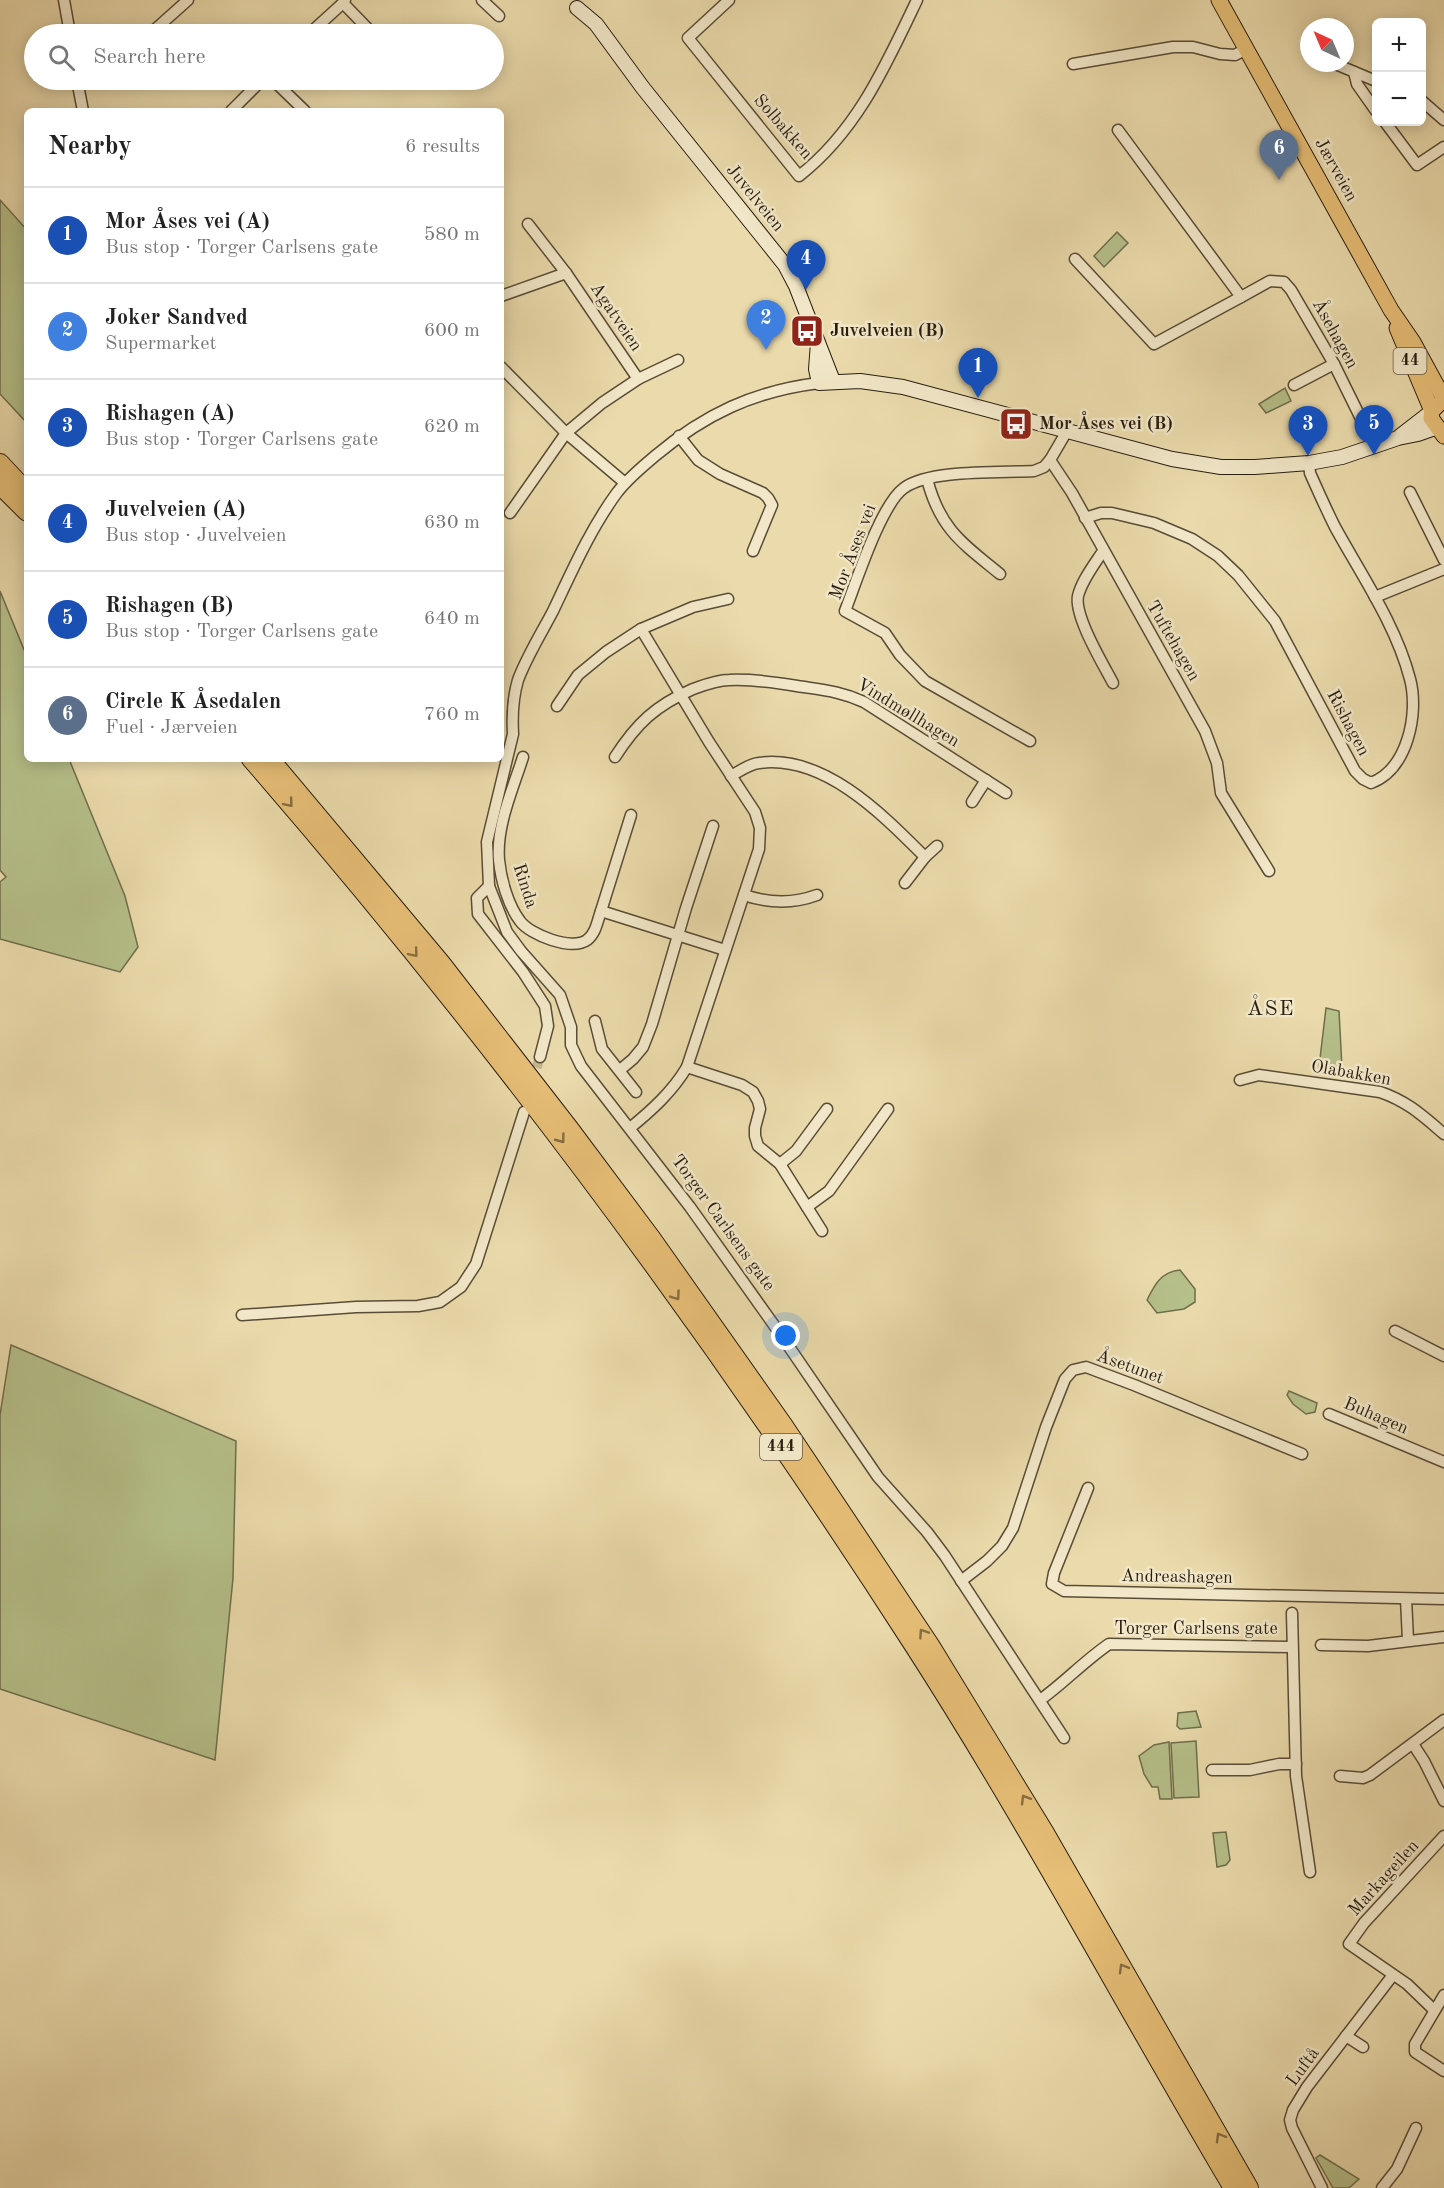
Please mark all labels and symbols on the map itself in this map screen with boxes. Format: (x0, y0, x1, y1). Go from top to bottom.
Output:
north arrow (1300, 18, 1354, 72)
street label: Solbakken (750, 91, 816, 163)
pin: 6 (1260, 130, 1298, 180)
street label: Jærveien (1311, 135, 1361, 205)
street label: Juvelveien (723, 161, 788, 235)
pin: 4 (786, 240, 826, 290)
street label: Agatveien (587, 279, 646, 355)
street label: Åsehagen (1309, 294, 1366, 372)
pin: 2 (746, 300, 786, 350)
bus stop icon: Juvelveien (B) (789, 313, 825, 349)
place label: Juvelveien (B) (830, 322, 944, 340)
pin: 1 (958, 348, 998, 398)
road number: 44 (1394, 348, 1426, 374)
bus stop icon: Mor Åses vei (B) (998, 406, 1034, 442)
pin: 3 (1288, 406, 1328, 456)
pin: 5 (1354, 406, 1394, 455)
place label: Mor Åses vei (B) (1039, 411, 1173, 433)
street label: Mor Åses vei (822, 500, 880, 602)
street label: Tuftehagen (1143, 598, 1203, 684)
street label: Vindmøllhagen (853, 675, 963, 751)
street label: Rishagen (1323, 687, 1373, 759)
one-way arrow (282, 796, 293, 807)
street label: Rinda (509, 861, 541, 911)
one-way arrow (407, 946, 418, 957)
district label: ÅSE (1247, 994, 1295, 1020)
street label: Olabakken (1309, 1057, 1393, 1089)
one-way arrow (553, 1133, 564, 1144)
street label: Torger Carlsens gate (668, 1152, 778, 1294)
one-way arrow (669, 1290, 680, 1301)
your location (771, 1321, 800, 1350)
street label: Åsetunet (1094, 1342, 1168, 1387)
street label: Buhagen (1341, 1394, 1411, 1438)
road number: 444 (760, 1434, 802, 1460)
street label: Andreashagen (1121, 1567, 1233, 1587)
street label: Torger Carlsens gate (1114, 1620, 1278, 1638)
one-way arrow (919, 1629, 930, 1640)
one-way arrow (1021, 1795, 1032, 1806)
street label: Markageilen (1345, 1836, 1423, 1919)
one-way arrow (1118, 1964, 1130, 1974)
street label: Luftå (1283, 2044, 1323, 2090)
one-way arrow (1215, 2133, 1227, 2143)

